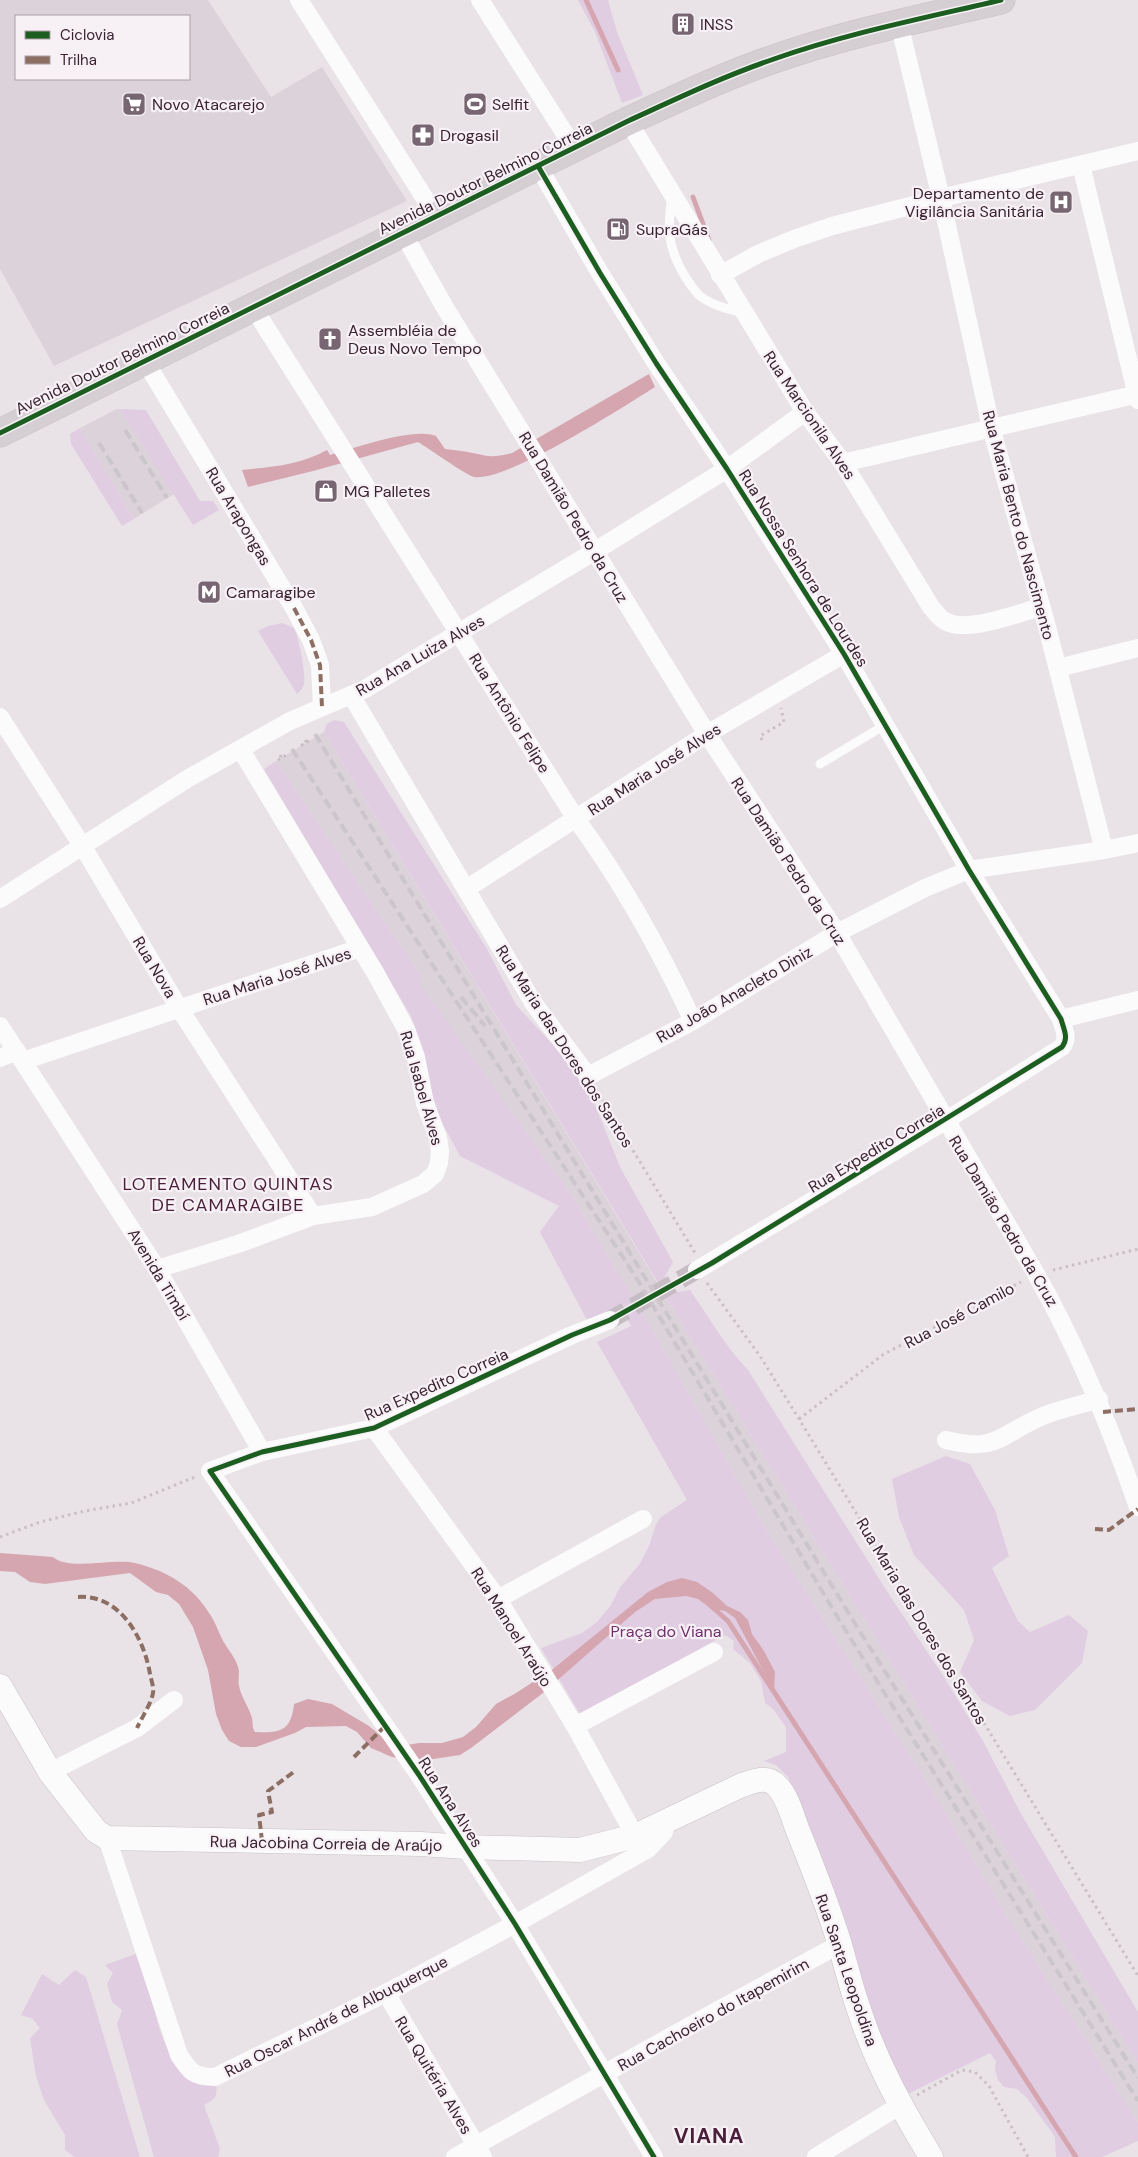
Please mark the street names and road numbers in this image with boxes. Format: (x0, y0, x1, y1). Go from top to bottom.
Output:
street label: Avenida Doutor Belmino Correia (375, 117, 596, 240)
street label: Avenida Doutor Belmino Correia (12, 297, 233, 420)
street label: Rua Marcionila Alves (759, 347, 860, 484)
street label: Rua Maria Bento do Nascimento (978, 408, 1059, 642)
street label: Rua Damião Pedro da Cruz (514, 428, 633, 607)
street label: Rua Arapongas (201, 463, 276, 569)
street label: Rua Nossa Senhora de Lourdes (734, 466, 873, 671)
street label: Rua Ana Luiza Alves (352, 610, 488, 701)
street label: Rua Antônio Felipe (464, 649, 555, 777)
street label: Rua Maria José Alves (584, 718, 725, 820)
street label: Rua Damião Pedro da Cruz (726, 773, 851, 949)
street label: Rua Nova (128, 932, 181, 1002)
street label: Rua Maria das Dores dos Santos (491, 941, 638, 1152)
street label: Rua João Anacleto Diniz (653, 941, 816, 1048)
street label: Rua Maria José Alves (200, 943, 354, 1010)
street label: Rua Isabel Alves (395, 1028, 448, 1148)
street label: Rua Expedito Correia (804, 1099, 948, 1197)
street label: Rua Damião Pedro da Cruz (944, 1132, 1063, 1311)
street label: Avenida Timbí (123, 1224, 194, 1324)
street label: Rua José Camilo (901, 1278, 1018, 1353)
street label: Rua Expedito Correia (361, 1343, 512, 1426)
street label: Rua Maria das Dores dos Santos (851, 1514, 992, 1728)
street label: Rua Manoel Araújo (466, 1564, 557, 1691)
street label: Rua Ana Alves (414, 1753, 488, 1851)
street label: Rua Jacobina Correia de Araújo (210, 1831, 442, 1856)
street label: Rua Santa Leopoldina (811, 1891, 882, 2049)
street label: Rua Oscar André de Albuquerque (221, 1951, 451, 2082)
street label: Rua Cachoeiro do Itapemirim (614, 1953, 813, 2076)
street label: Rua Quitéria Alves (390, 2012, 477, 2138)

